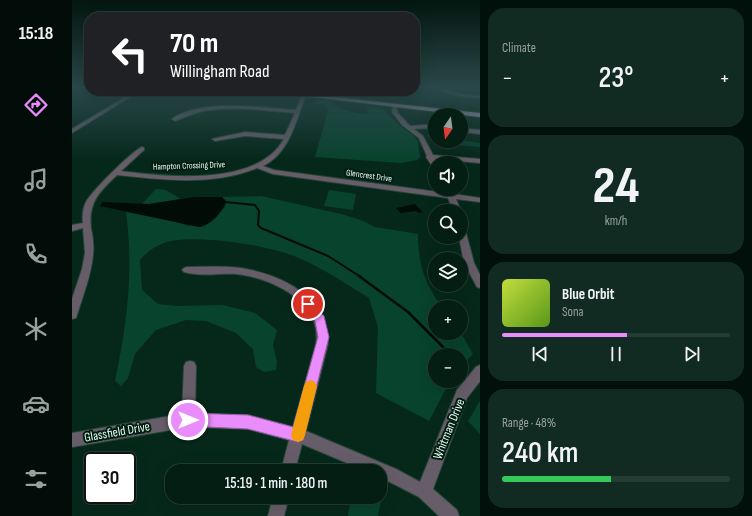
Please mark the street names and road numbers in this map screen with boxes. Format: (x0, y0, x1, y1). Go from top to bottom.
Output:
street label: Hampton Crossing Drive (153, 159, 226, 173)
street label: Glencrest Drive (345, 167, 393, 185)
street label: Whitman Drive (430, 396, 468, 462)
street label: Glassfield Drive (83, 418, 151, 446)

